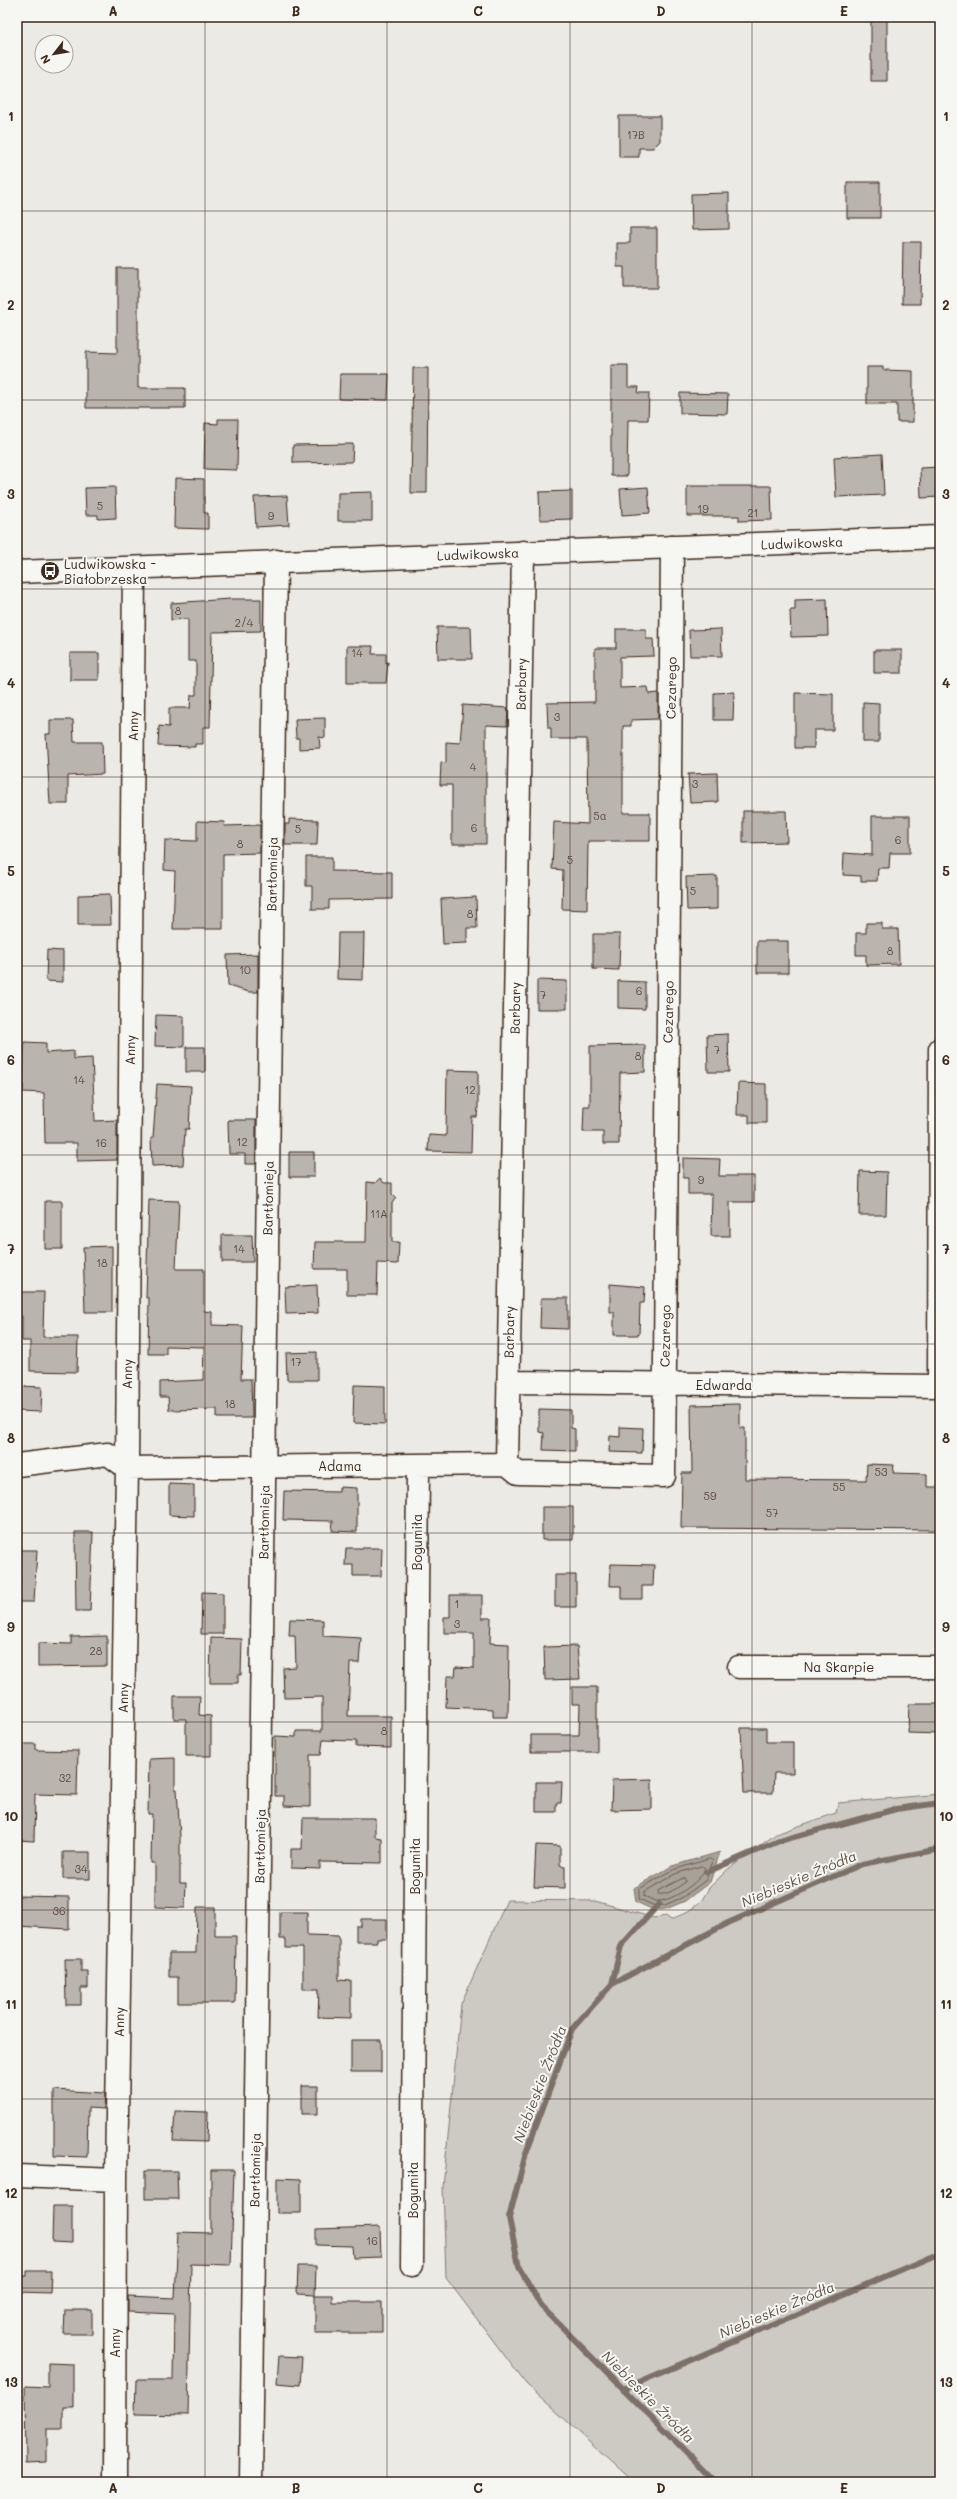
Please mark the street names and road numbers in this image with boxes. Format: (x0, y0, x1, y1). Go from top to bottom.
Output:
street label: Ludwikowska (761, 533, 843, 552)
street label: Ludwikowska (437, 544, 519, 563)
street label: Cezarego (661, 656, 680, 719)
street label: Barbary (512, 657, 529, 710)
street label: Anny (124, 711, 141, 741)
street label: Bartłomieja (262, 836, 281, 912)
street label: Cezarego (658, 980, 677, 1043)
street label: Barbary (506, 981, 523, 1034)
street label: Anny (121, 1035, 138, 1065)
street label: Bartłomieja (258, 1160, 277, 1236)
street label: Cezarego (655, 1304, 674, 1367)
street label: Barbary (500, 1305, 517, 1358)
street label: Anny (118, 1359, 135, 1389)
street label: Edwarda (696, 1376, 752, 1393)
street label: Adama (318, 1457, 362, 1474)
street label: Bartłomieja (254, 1484, 273, 1560)
street label: Bogumiła (408, 1514, 425, 1570)
street label: Na Skarpie (804, 1658, 874, 1675)
street label: Anny (114, 1683, 131, 1713)
street label: Bartłomieja (250, 1808, 269, 1884)
street label: Bogumiła (406, 1838, 423, 1894)
street label: Anny (110, 2007, 127, 2037)
street label: Bartłomieja (245, 2132, 264, 2208)
street label: Bogumiła (404, 2162, 421, 2218)
street label: Anny (106, 2328, 123, 2358)

